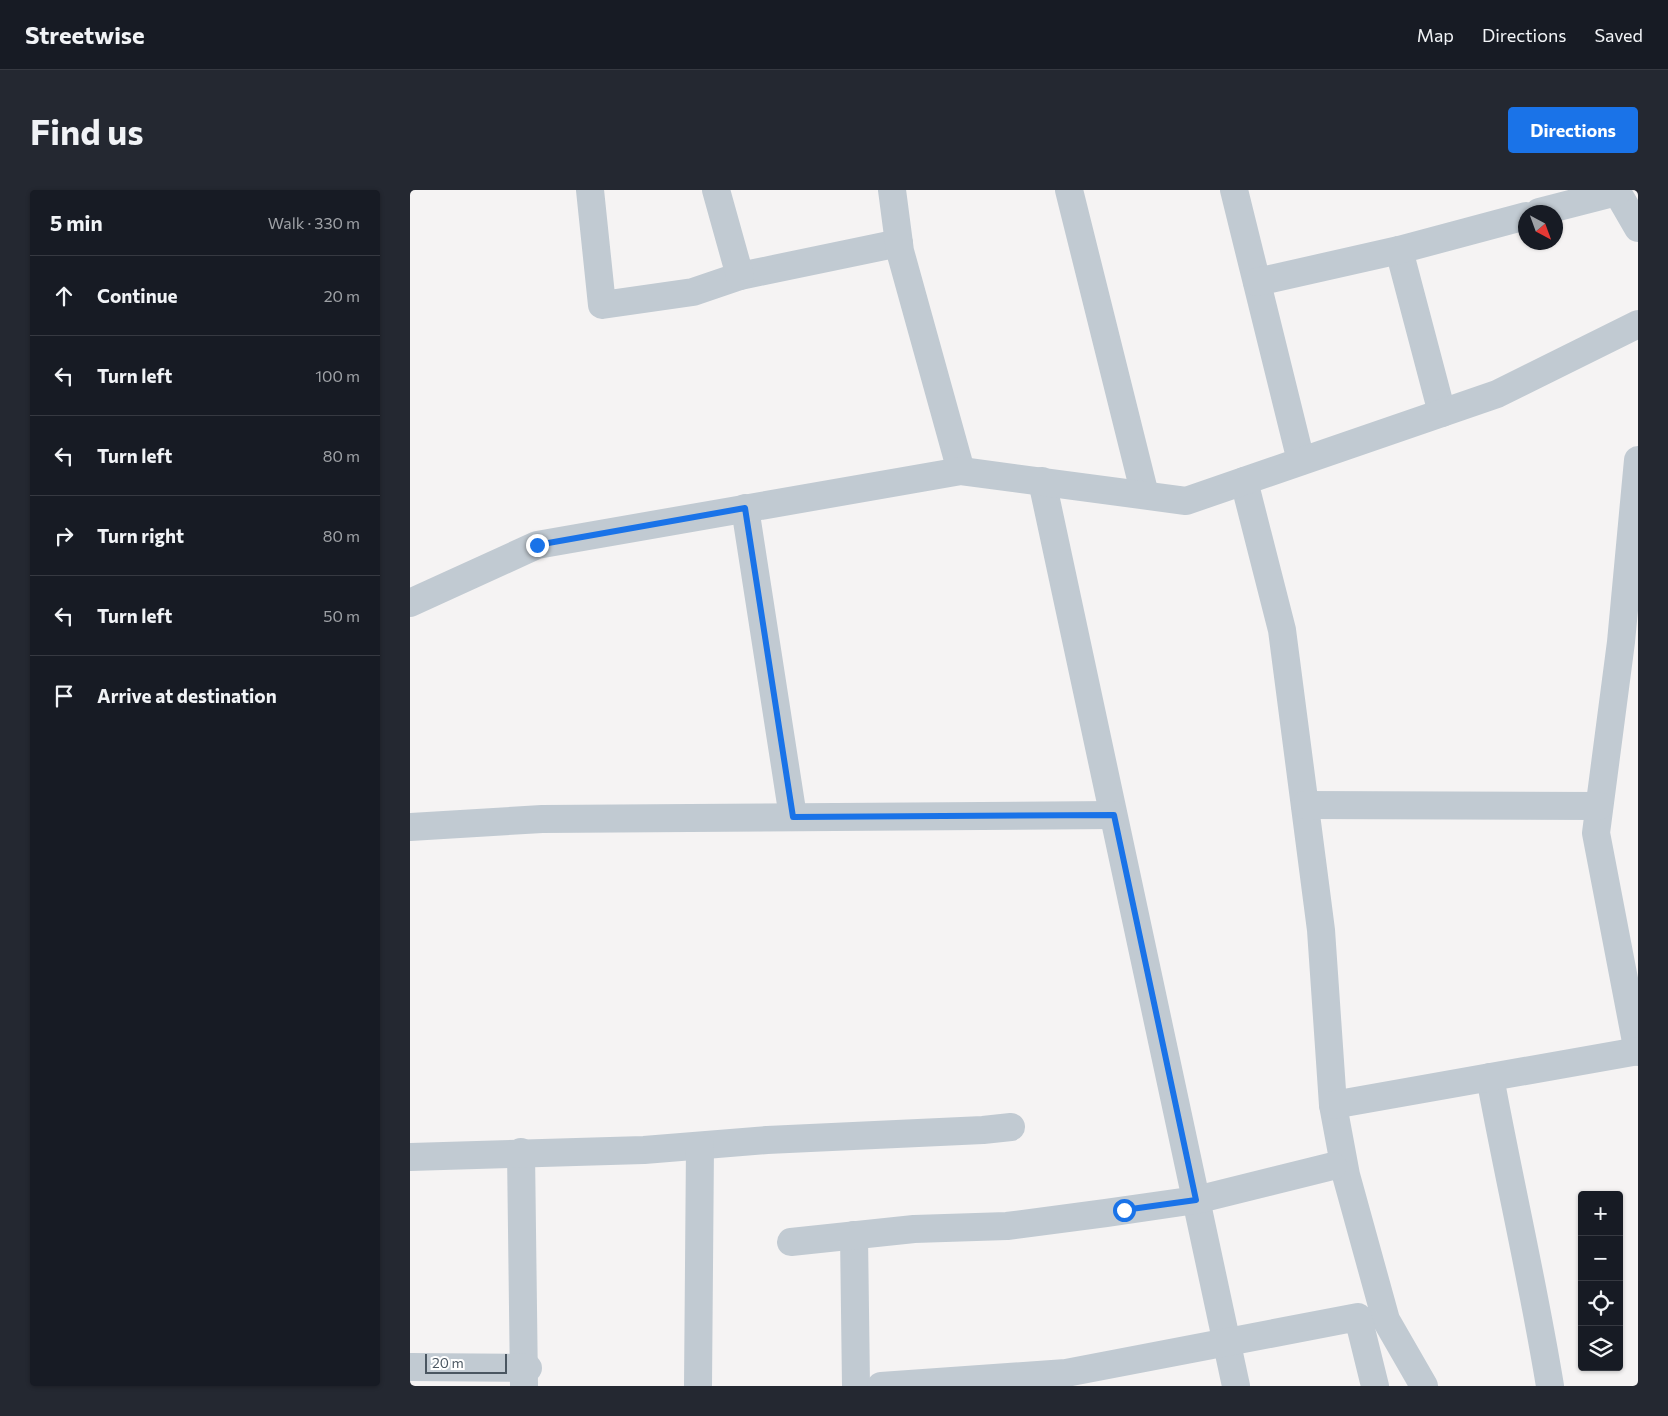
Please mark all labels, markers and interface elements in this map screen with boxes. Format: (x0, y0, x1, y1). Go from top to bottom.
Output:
text: Streetwise (25, 20, 145, 49)
text: Map (1417, 24, 1454, 46)
text: Directions (1482, 24, 1566, 46)
text: Saved (1594, 24, 1643, 46)
button: Directions (1508, 107, 1638, 153)
text: Find us (30, 109, 144, 152)
north arrow (1518, 205, 1563, 250)
text: 5 min (50, 210, 103, 235)
text: Walk · 330 m (268, 213, 360, 232)
icon: ahead (50, 282, 78, 310)
text: Continue (97, 284, 177, 307)
text: 20 m (324, 286, 360, 305)
icon: left (50, 362, 78, 390)
text: Turn left (97, 364, 172, 387)
text: 100 m (315, 366, 360, 385)
icon: left (50, 442, 78, 470)
text: Turn left (97, 444, 172, 467)
text: 80 m (323, 446, 360, 465)
icon: right (50, 522, 78, 550)
text: Turn right (97, 524, 184, 547)
text: 80 m (323, 526, 360, 545)
route end (526, 534, 549, 557)
icon: left (50, 602, 78, 630)
text: Turn left (97, 604, 172, 627)
text: 50 m (323, 606, 360, 625)
icon: arrive (50, 682, 78, 710)
text: Arrive at destination (97, 684, 277, 707)
map controls (1578, 1191, 1623, 1371)
button: + (1578, 1191, 1623, 1236)
route start (1113, 1199, 1136, 1222)
button: − (1578, 1236, 1623, 1281)
button: locate (1578, 1281, 1623, 1326)
button: layers (1578, 1326, 1623, 1371)
scale bar (425, 1351, 508, 1374)
text: 20 m (432, 1354, 464, 1371)

